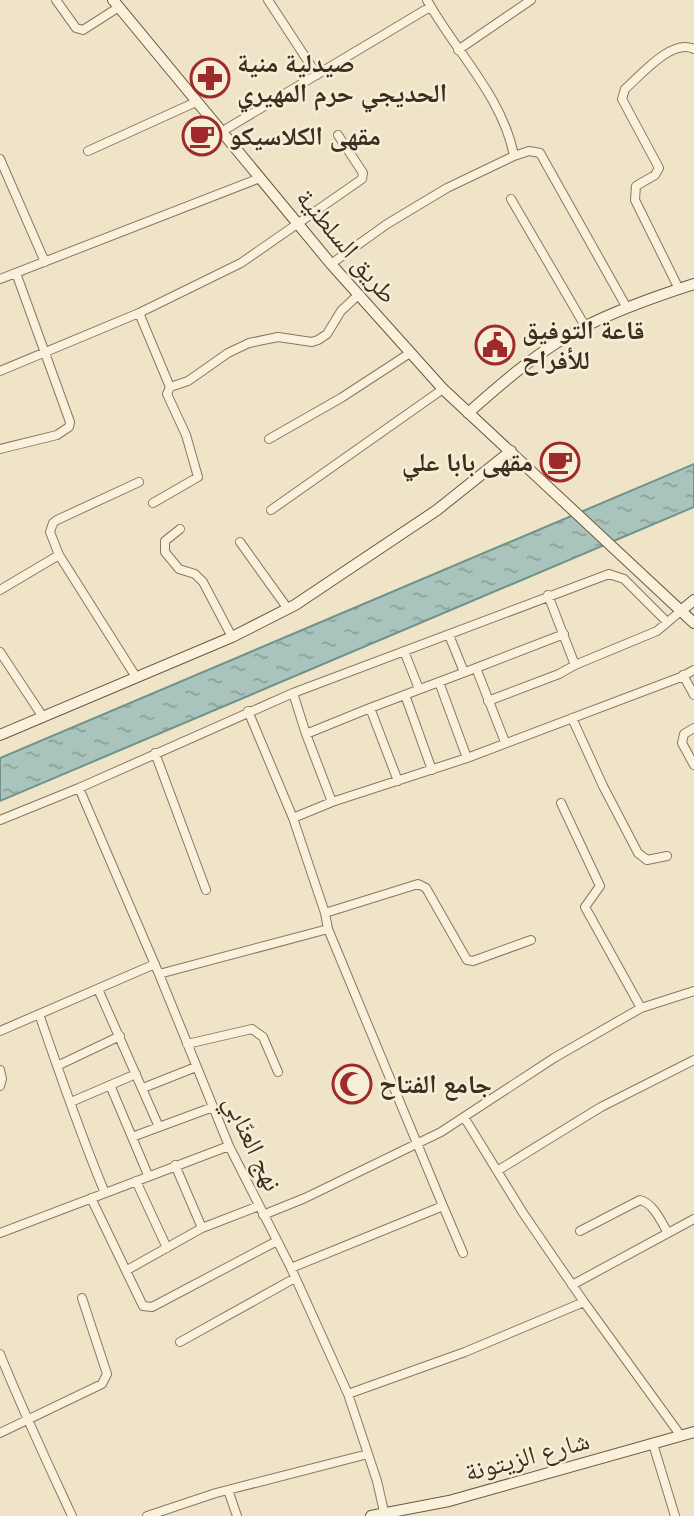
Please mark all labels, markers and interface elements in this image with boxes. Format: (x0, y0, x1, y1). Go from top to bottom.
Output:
place label: صيدلية منية الحديجي حرم المهيري (237, 44, 447, 114)
pharmacy icon: صيدلية منية الحديجي حرم المهيري (189, 57, 231, 99)
cafe icon: مقهى الكلاسيكو (181, 115, 223, 157)
place label: مقهى الكلاسيكو (229, 117, 381, 157)
street label: طريق السلطنية (286, 180, 407, 313)
place label: قاعة التوفيق للأفراح (522, 311, 645, 381)
public building icon: قاعة التوفيق للأفراح (474, 324, 516, 366)
cafe icon: مقهى بابا علي (539, 441, 581, 483)
place label: مقهى بابا علي (402, 443, 533, 483)
mosque icon: جامع الفتاح (331, 1063, 373, 1105)
place label: جامع الفتاح (379, 1065, 492, 1105)
street label: نهج العنّابي (212, 1089, 292, 1198)
street label: شارع الزيتونة (461, 1421, 594, 1493)

